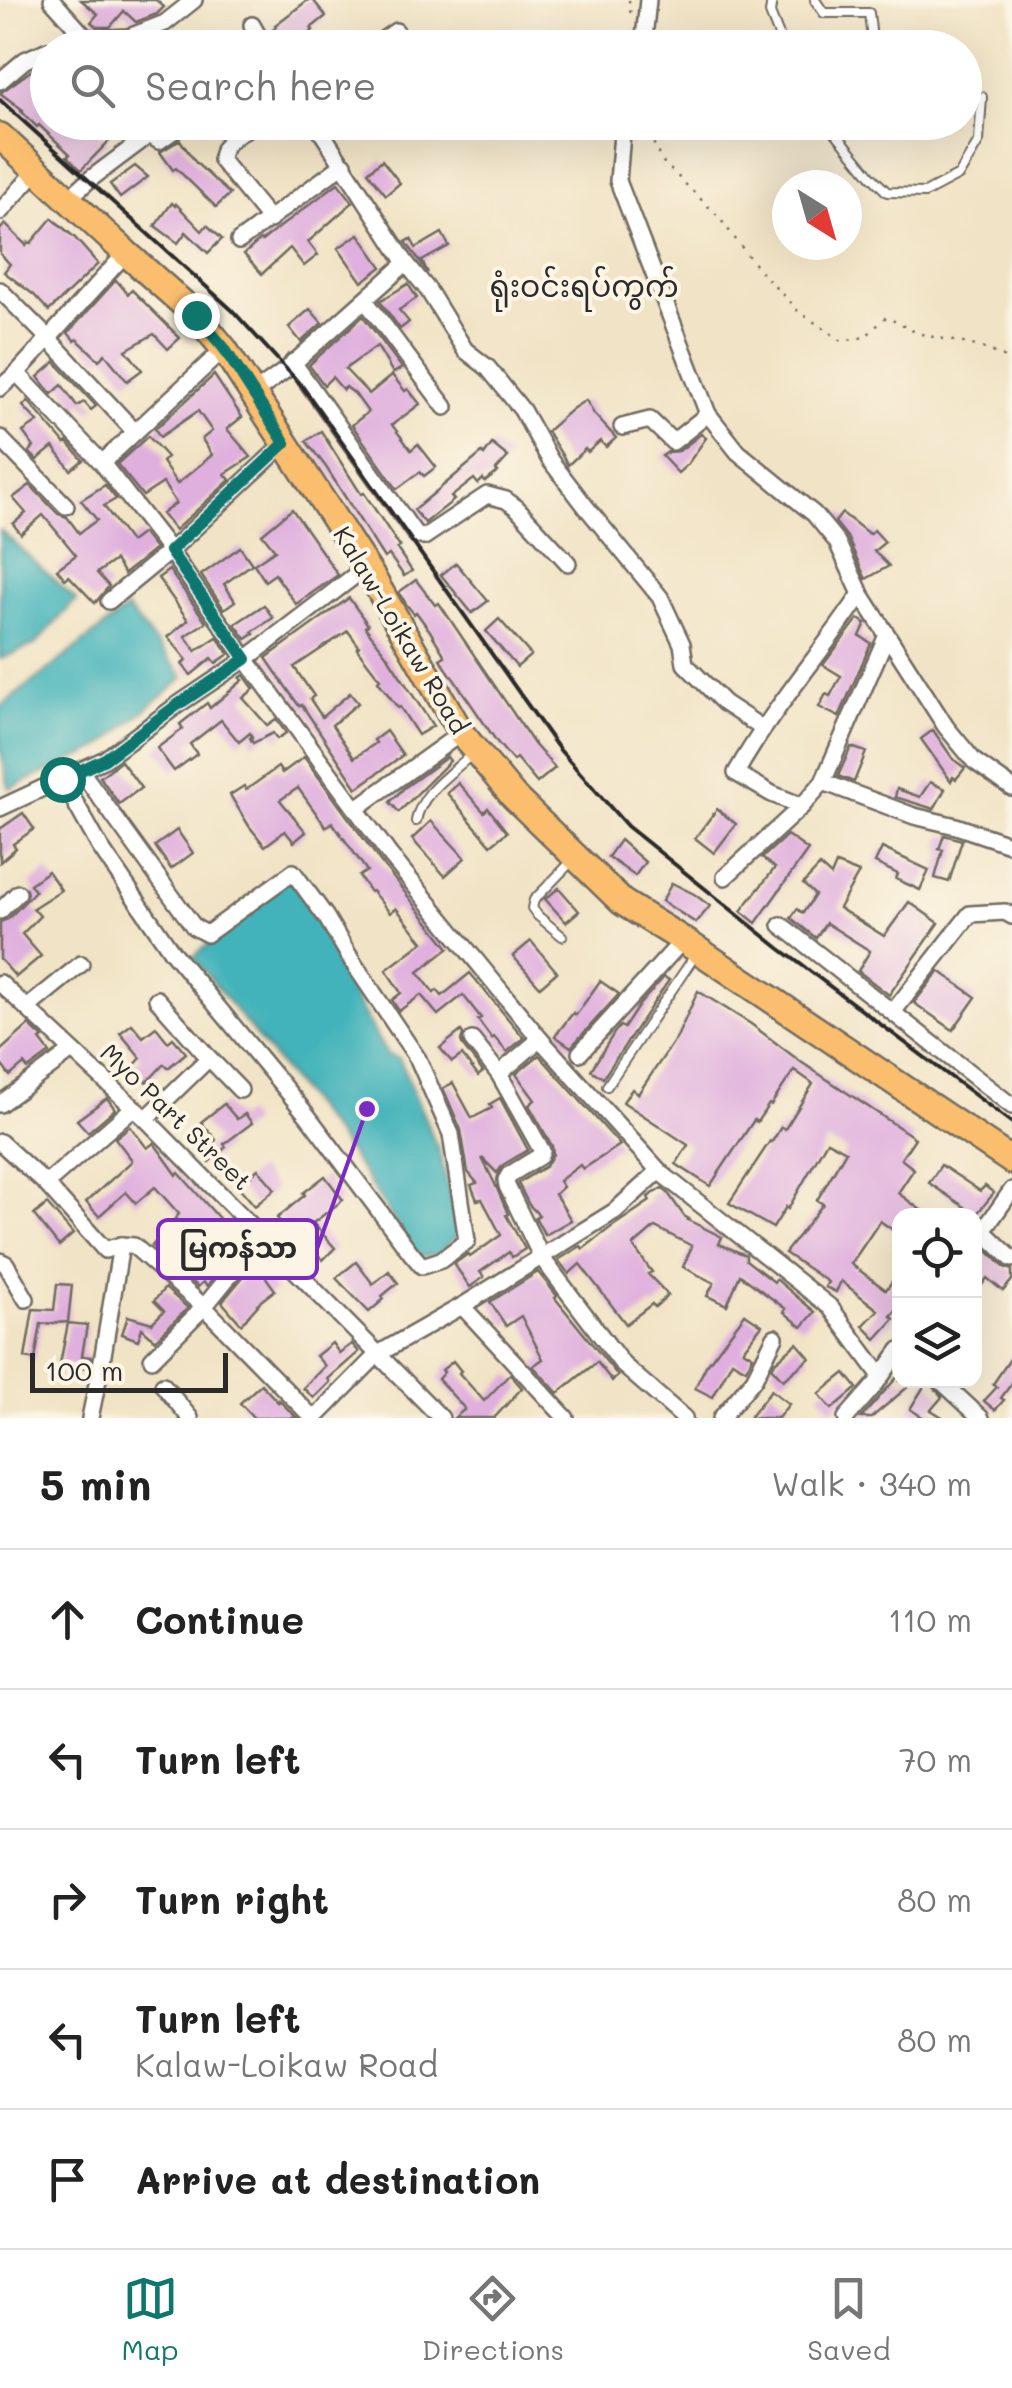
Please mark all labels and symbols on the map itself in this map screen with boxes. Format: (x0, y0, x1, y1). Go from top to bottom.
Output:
north arrow (772, 170, 862, 260)
district label: ရုံးဝင်းရပ်ကွက် (489, 265, 679, 312)
route end (174, 293, 220, 339)
street label: Kalaw-Loikaw Road (327, 520, 477, 739)
route start (40, 757, 86, 803)
street label: Myo Part Street (94, 1036, 259, 1197)
callout: မြကန်သာ (158, 1220, 317, 1278)
text: မြကန်သာ (179, 1229, 297, 1271)
scale bar (30, 1348, 228, 1392)

